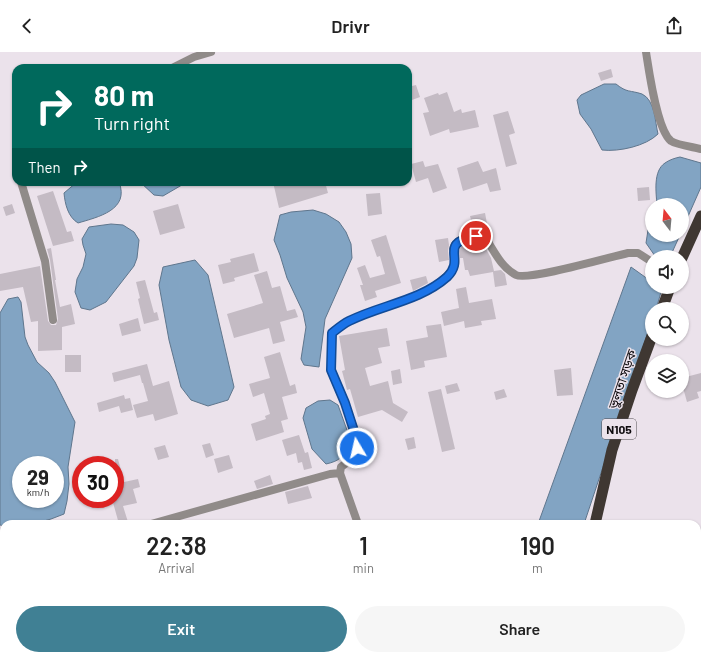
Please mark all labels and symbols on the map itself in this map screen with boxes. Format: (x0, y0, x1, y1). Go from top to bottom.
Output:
north arrow (645, 198, 689, 242)
pin (459, 219, 493, 253)
street label: ভুলতা সড়ক (604, 347, 641, 412)
road number: N105 (602, 419, 636, 439)
position arrow (336, 427, 378, 469)
speed limit sign: 30 (72, 456, 124, 508)

